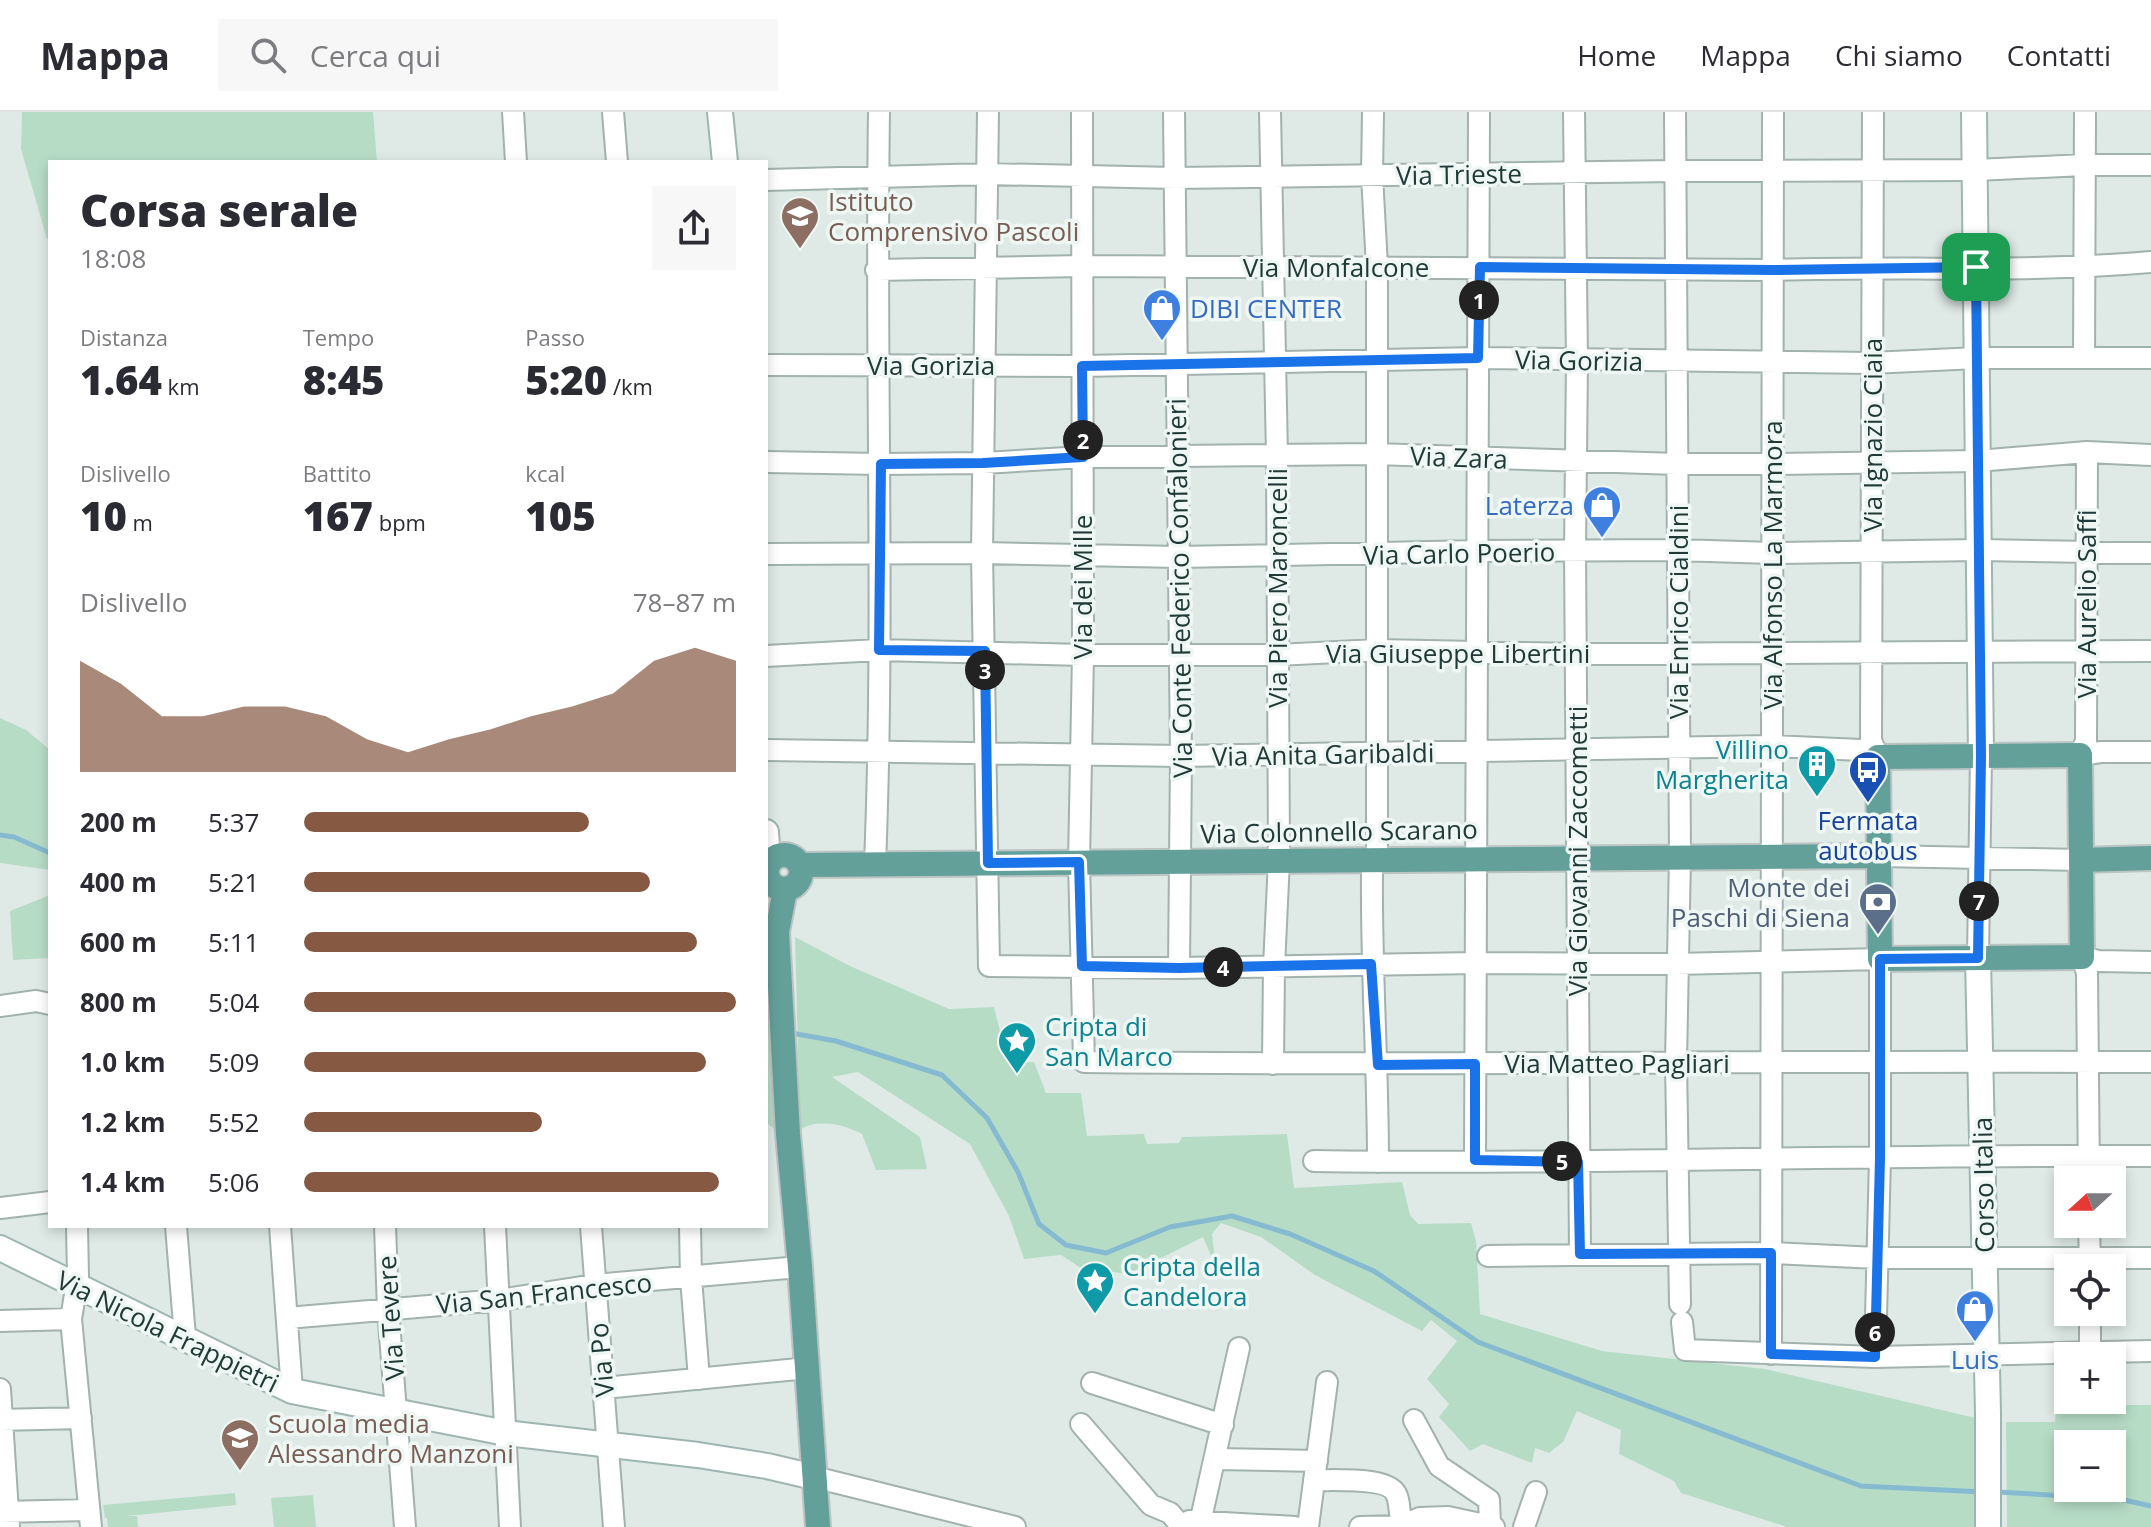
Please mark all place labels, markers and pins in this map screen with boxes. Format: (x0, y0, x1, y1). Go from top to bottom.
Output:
place label: Istituto Comprensivo Pascoli (828, 183, 1079, 249)
school or university icon: Istituto Comprensivo Pascoli (779, 195, 821, 250)
pin (1942, 233, 2010, 301)
pin: 1 (1459, 280, 1499, 320)
shop icon: DIBI CENTER (1141, 287, 1183, 342)
place label: DIBI CENTER (1190, 290, 1342, 326)
pin: 2 (1063, 420, 1103, 460)
shop icon: Laterza (1581, 484, 1623, 539)
place label: Laterza (1485, 487, 1574, 523)
pin: 3 (965, 650, 1005, 690)
place label: Villino Margherita (1655, 731, 1789, 797)
building icon: Villino Margherita (1796, 743, 1838, 798)
bus stop icon: Fermata autobus (1847, 749, 1889, 804)
place label: Fermata autobus (1818, 802, 1918, 868)
place label: Monte dei Paschi di Siena (1671, 869, 1850, 935)
bank icon: Monte dei Paschi di Siena (1857, 881, 1899, 936)
pin: 7 (1959, 881, 1999, 921)
pin: 4 (1203, 947, 1243, 987)
place label: Cripta di San Marco (1045, 1008, 1173, 1074)
place icon: Cripta di San Marco (996, 1020, 1038, 1075)
pin: 5 (1542, 1141, 1582, 1181)
place label: Cripta della Candelora (1123, 1248, 1261, 1314)
place icon: Cripta della Candelora (1074, 1260, 1116, 1315)
shop icon: Luis (1954, 1288, 1996, 1343)
pin: 6 (1855, 1312, 1895, 1352)
place label: Luis (1951, 1341, 1999, 1377)
place label: Scuola media Alessandro Manzoni (268, 1405, 514, 1471)
school or university icon: Scuola media Alessandro Manzoni (219, 1417, 261, 1472)

